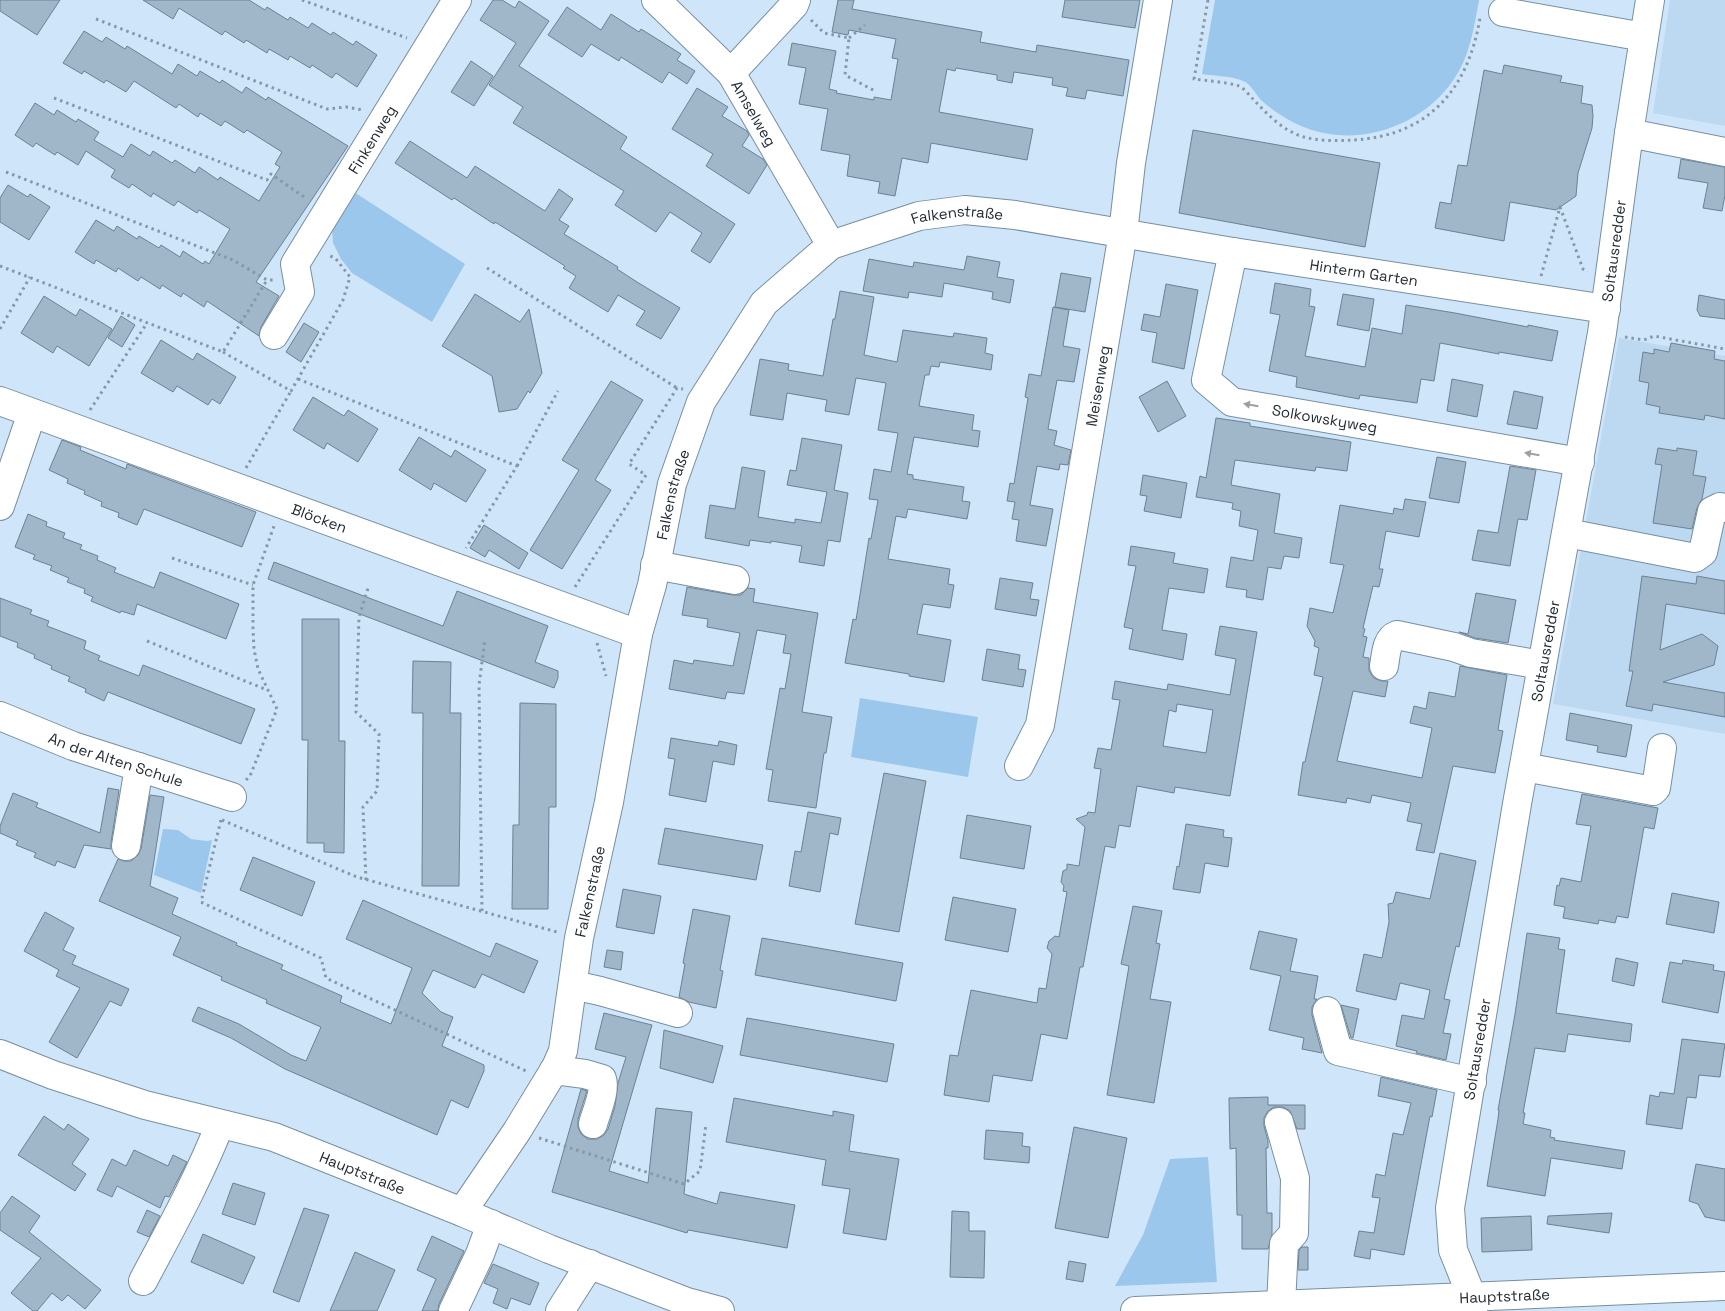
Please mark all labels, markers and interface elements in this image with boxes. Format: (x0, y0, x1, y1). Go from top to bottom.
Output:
street label: Amselweg (728, 77, 781, 149)
street label: Finkenweg (343, 101, 400, 177)
street label: Soltausredder (1597, 198, 1629, 303)
street label: Falkenstraße (908, 200, 1004, 228)
street label: Hinterm Garten (1308, 254, 1420, 290)
street label: Meisenweg (1081, 344, 1113, 428)
street label: Solkowskyweg (1271, 400, 1379, 436)
one-way arrow (1242, 401, 1258, 409)
street label: Falkenstraße (652, 446, 693, 541)
one-way arrow (1523, 449, 1539, 457)
street label: Blöcken (289, 499, 350, 536)
street label: Soltausredder (1526, 598, 1563, 703)
street label: An der Alten Schule (46, 728, 186, 790)
street label: Falkenstraße (570, 844, 609, 939)
street label: Soltausredder (1459, 996, 1494, 1101)
street label: Hauptstraße (317, 1147, 408, 1198)
street label: Hauptstraße (1459, 1284, 1551, 1307)

